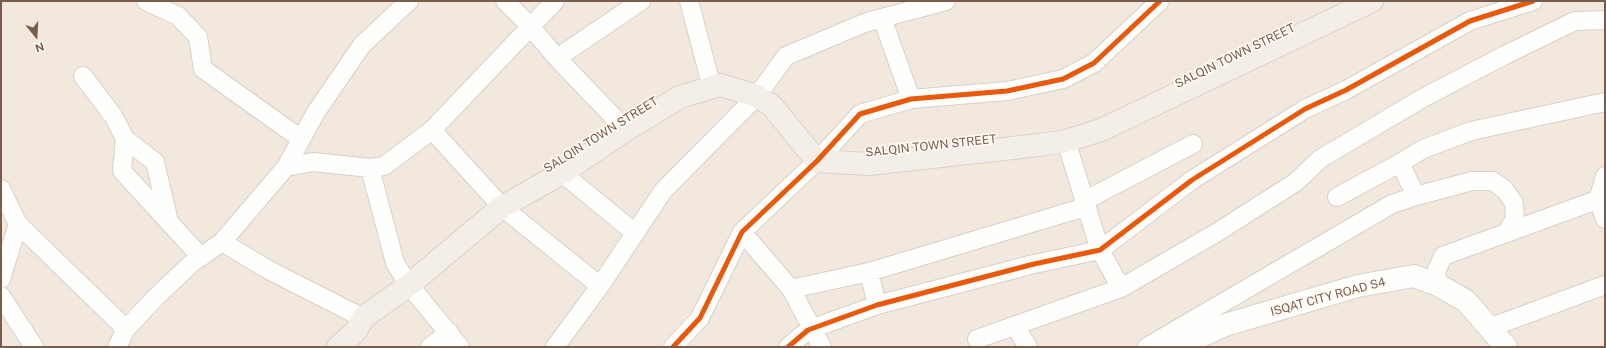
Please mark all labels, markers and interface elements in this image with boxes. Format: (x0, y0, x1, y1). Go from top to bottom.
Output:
north arrow (16, 16, 56, 56)
street label: SALQIN TOWN STREET (1173, 21, 1297, 91)
text: N (34, 40, 46, 54)
street label: SALQIN TOWN STREET (541, 94, 661, 176)
street label: SALQIN TOWN STREET (865, 132, 997, 160)
street label: ISQAT CITY ROAD S4 (1269, 275, 1387, 319)

